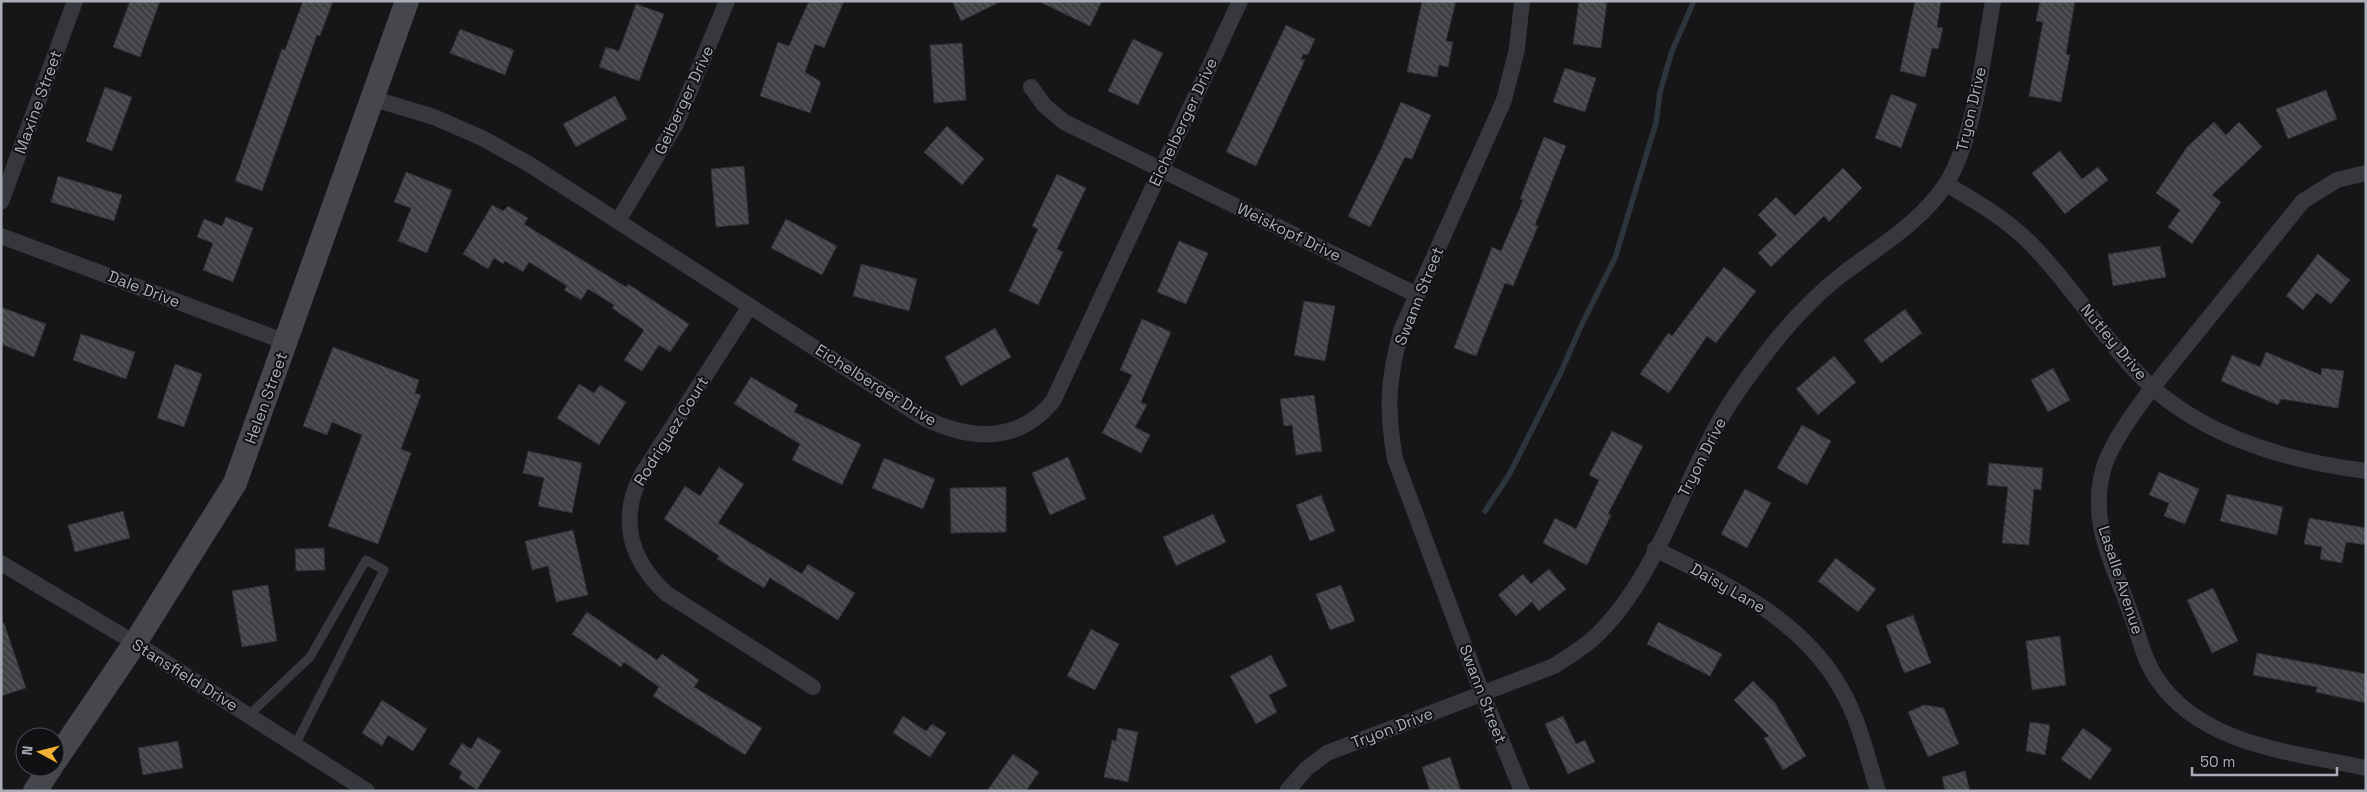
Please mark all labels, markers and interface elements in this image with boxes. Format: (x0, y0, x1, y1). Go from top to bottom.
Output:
street label: Geiberger Drive (650, 42, 718, 158)
street label: Maxine Street (10, 47, 66, 157)
street label: Eichelberger Drive (1144, 54, 1222, 190)
street label: Tryon Drive (1951, 65, 1991, 153)
street label: Weiskopf Drive (1234, 198, 1344, 266)
street label: Swann Street (1390, 244, 1448, 348)
street label: Dale Drive (105, 266, 183, 312)
street label: Nutley Drive (2076, 299, 2152, 385)
street label: Eichelberger Drive (811, 339, 941, 431)
street label: Helen Street (240, 349, 292, 447)
street label: Rodriguez Court (629, 372, 713, 490)
street label: Tryon Drive (1673, 414, 1731, 500)
street label: Lasalle Avenue (2094, 523, 2148, 637)
street label: Daisy Lane (1687, 558, 1769, 618)
street label: Stansfield Drive (128, 634, 242, 716)
street label: Swann Street (1455, 642, 1511, 746)
street label: Tryon Drive (1348, 703, 1436, 753)
north arrow (15, 727, 65, 777)
scale bar (2192, 744, 2337, 776)
text: N (18, 745, 37, 756)
text: 50 m (2200, 752, 2235, 771)

